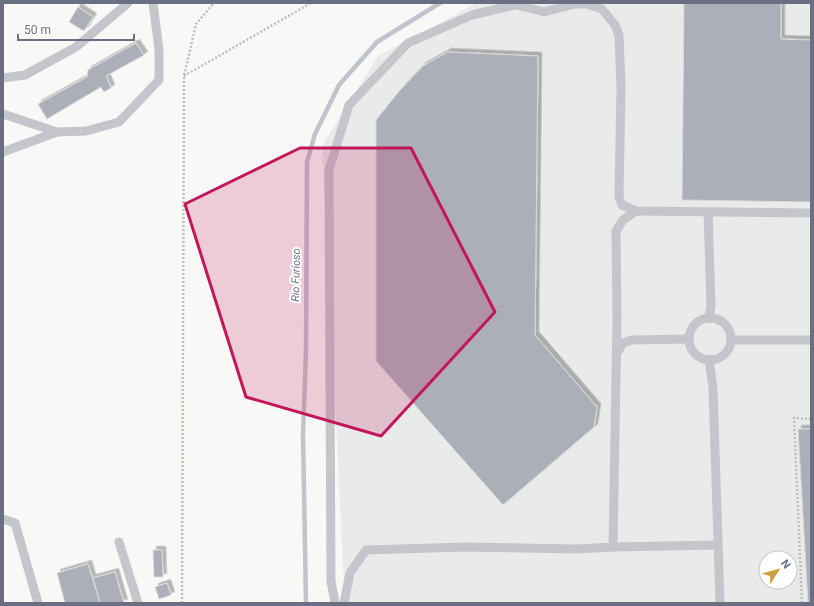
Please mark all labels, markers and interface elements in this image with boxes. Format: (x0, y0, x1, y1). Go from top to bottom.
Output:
scale bar (18, 16, 134, 42)
text: 50 m (24, 23, 51, 37)
water label: Rio Furioso (289, 248, 303, 302)
north arrow (758, 550, 798, 590)
text: N (778, 557, 793, 571)

